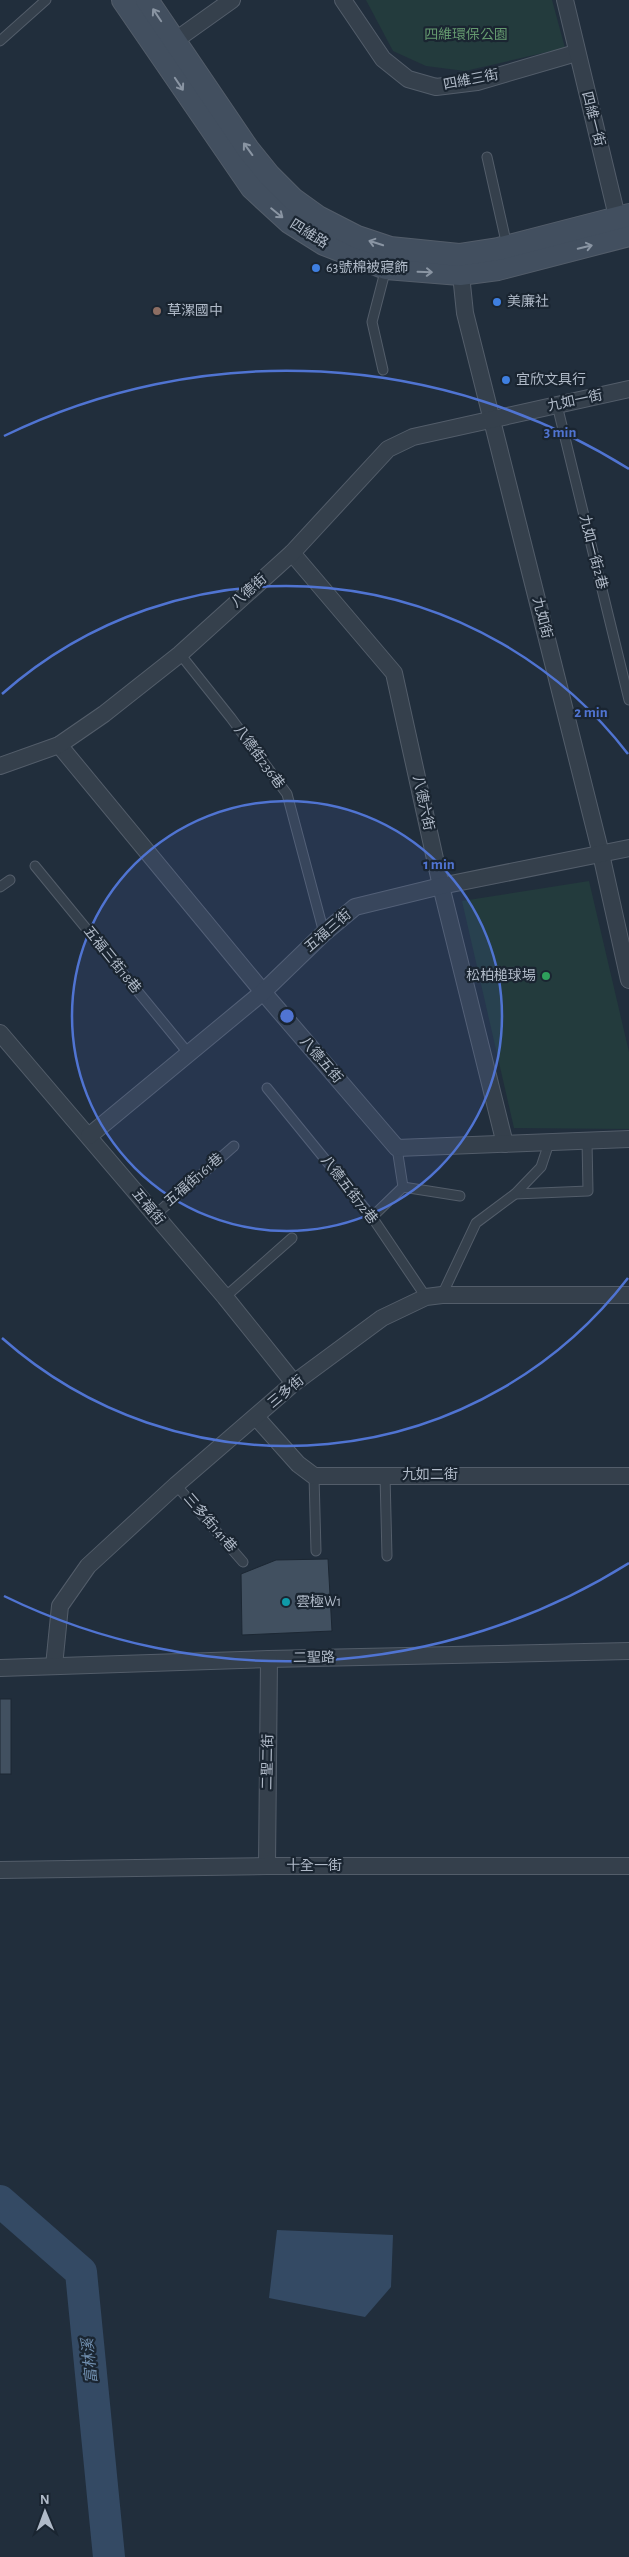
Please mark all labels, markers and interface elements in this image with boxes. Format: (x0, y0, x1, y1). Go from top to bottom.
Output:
one-way arrow (152, 8, 162, 22)
park label: 四維環保公園 (424, 27, 508, 42)
street label: 四維三街 (442, 67, 500, 92)
one-way arrow (174, 77, 184, 91)
street label: 四維一街 (579, 90, 608, 148)
one-way arrow (243, 142, 253, 156)
one-way arrow (271, 207, 284, 219)
street label: 四維路 (287, 216, 331, 251)
one-way arrow (369, 238, 385, 248)
one-way arrow (576, 241, 592, 251)
place label: 63號棉被寢飾 (326, 259, 408, 275)
marker: 63號棉被寢飾 (310, 262, 322, 274)
one-way arrow (417, 267, 433, 277)
place label: 美廉社 (507, 293, 549, 309)
marker: 美廉社 (491, 296, 503, 308)
place label: 草漯國中 (167, 303, 223, 318)
marker: 草漯國中 (151, 305, 163, 317)
place label: 宜欣文具行 (516, 372, 586, 387)
marker: 宜欣文具行 (500, 374, 512, 386)
street label: 九如一街 (546, 386, 604, 414)
text: 3 min (544, 425, 576, 440)
street label: 九如一街2巷 (577, 513, 611, 591)
street label: 八德街 (227, 570, 269, 610)
street label: 九如街 (530, 595, 556, 640)
text: 2 min (574, 705, 608, 720)
street label: 八德街236巷 (231, 721, 288, 791)
street label: 八德六街 (410, 774, 438, 832)
text: 1 min (423, 857, 455, 872)
street label: 五福三街 (302, 907, 354, 955)
street label: 五福三街18巷 (81, 923, 144, 996)
place label: 松柏槌球場 (466, 968, 536, 983)
marker: 松柏槌球場 (540, 970, 552, 982)
centre of rings (278, 1007, 296, 1025)
street label: 八德五街 (297, 1033, 346, 1086)
street label: 五福街161巷 (161, 1150, 226, 1209)
street label: 八德五街72巷 (318, 1152, 381, 1227)
street label: 五福街 (129, 1186, 168, 1228)
street label: 三多街 (265, 1372, 307, 1411)
street label: 九如二街 (402, 1466, 458, 1482)
street label: 三多街141巷 (181, 1490, 240, 1555)
place label: 雲極W1 (296, 1594, 341, 1609)
marker: 雲極W1 (280, 1596, 292, 1608)
street label: 二聖路 (293, 1650, 335, 1665)
street label: 二聖二街 (260, 1734, 275, 1790)
street label: 十全一街 (286, 1858, 342, 1873)
water label: 富林溪 (79, 2336, 100, 2384)
north arrow (20, 2487, 70, 2537)
text: N (40, 2493, 50, 2507)

